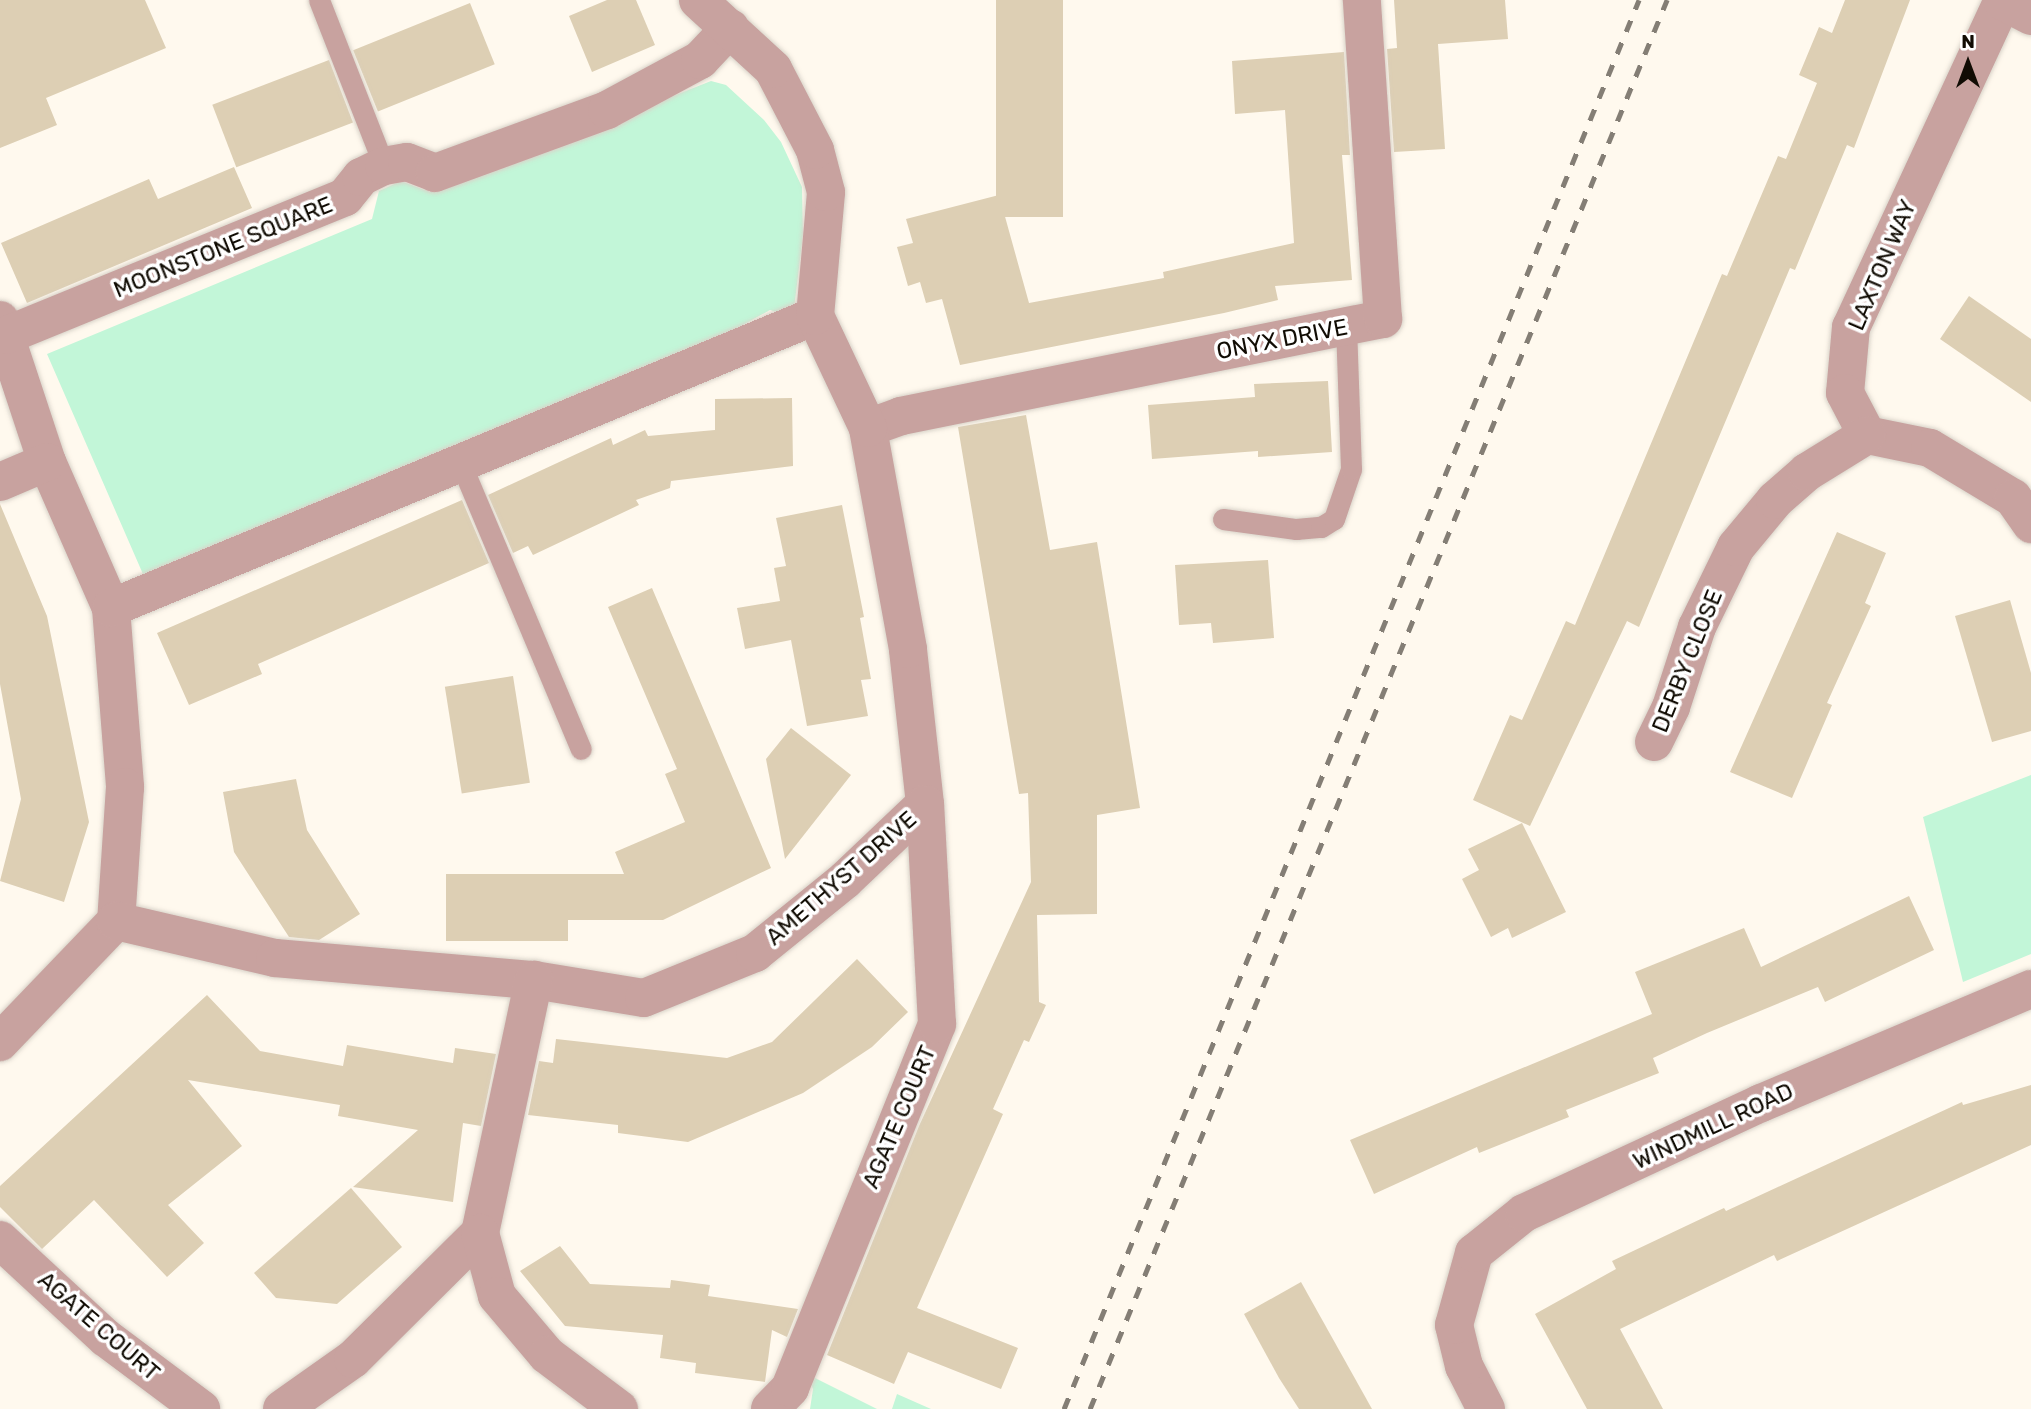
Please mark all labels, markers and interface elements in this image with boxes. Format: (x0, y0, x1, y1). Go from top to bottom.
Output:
north arrow (1933, 28, 2003, 98)
text: N (1961, 30, 1975, 53)
street label: MOONSTONE SQUARE (109, 190, 337, 304)
street label: LAXTON WAY (1842, 195, 1922, 335)
street label: ONYX DRIVE (1214, 313, 1350, 365)
street label: DERBY CLOSE (1646, 585, 1728, 737)
street label: AMETHYST DRIVE (760, 805, 922, 951)
street label: AGATE COURT (857, 1042, 941, 1192)
street label: WINDMILL ROAD (1628, 1077, 1798, 1175)
street label: AGATE COURT (32, 1266, 166, 1386)

